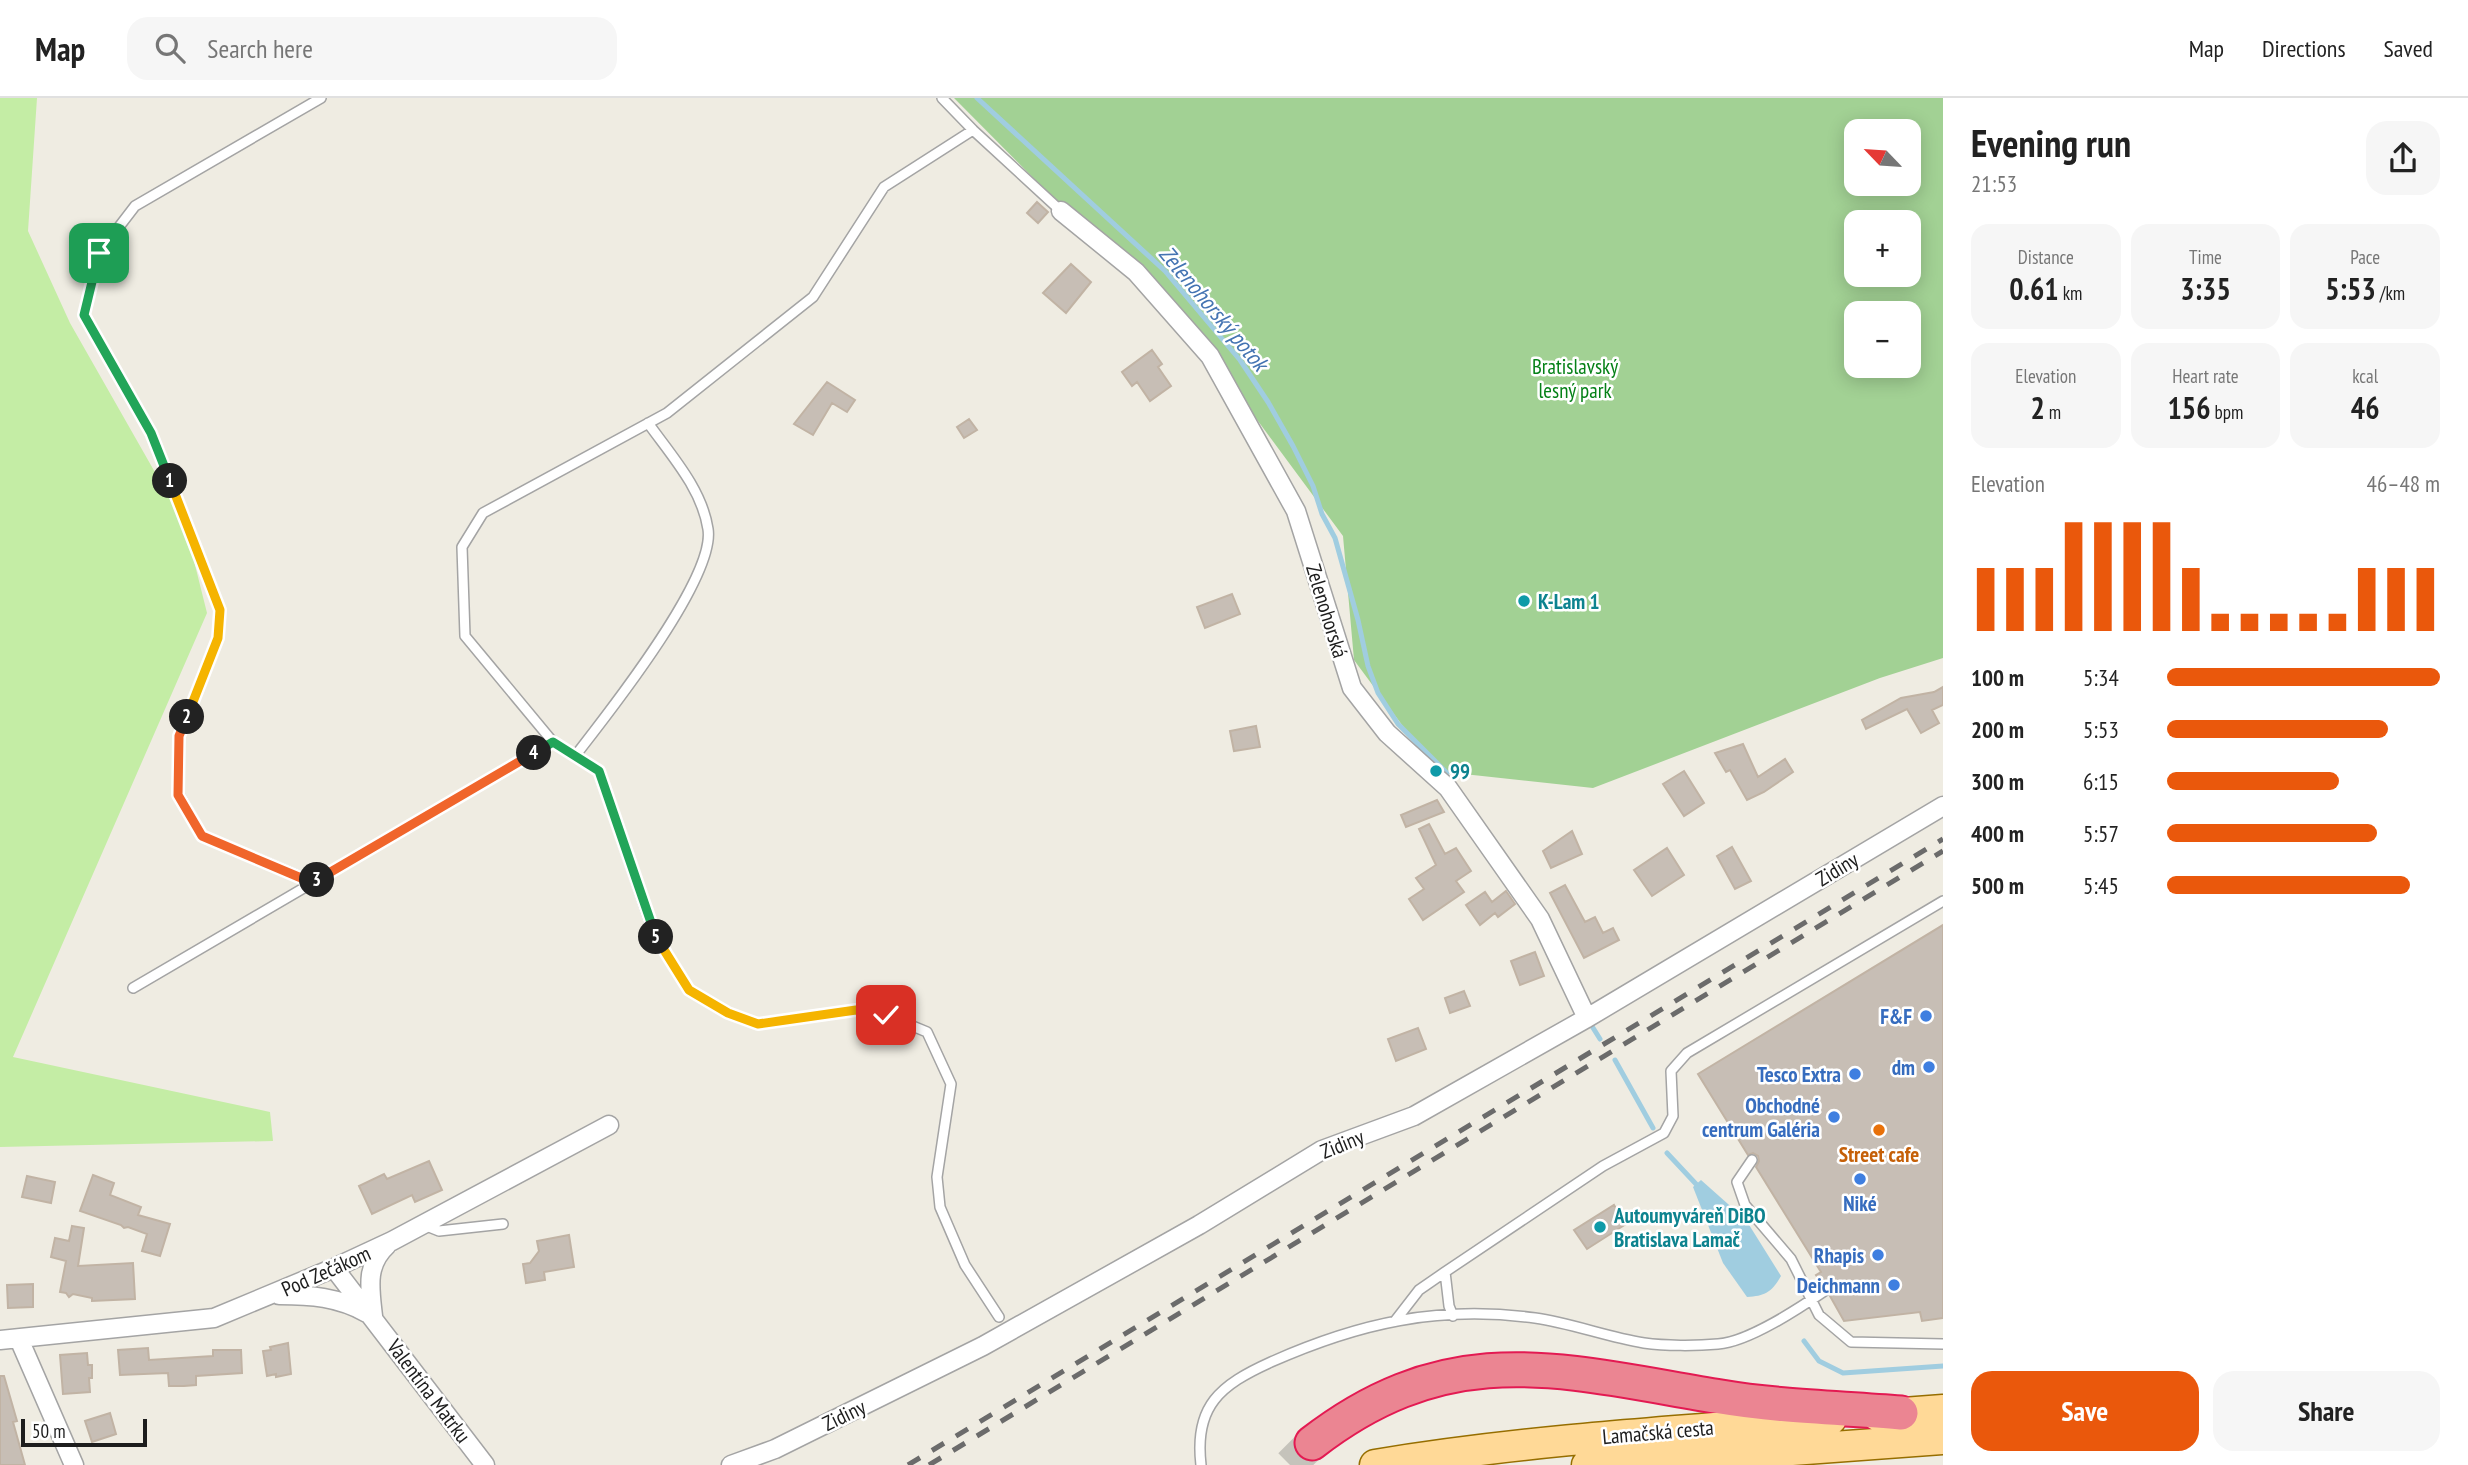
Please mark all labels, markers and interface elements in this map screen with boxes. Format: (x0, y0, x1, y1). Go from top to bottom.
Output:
search box (127, 17, 617, 80)
text: Map (35, 27, 85, 70)
icon: search (151, 29, 189, 67)
text: Search here (207, 32, 313, 65)
text: Map (2189, 33, 2224, 64)
text: Directions (2262, 33, 2346, 64)
text: Saved (2384, 33, 2433, 64)
text: Evening run (1971, 118, 2131, 167)
north arrow (1844, 119, 1922, 196)
map controls (1844, 119, 1921, 378)
button: share (2366, 121, 2440, 195)
text: 21:53 (1971, 169, 2017, 198)
button: + (1844, 210, 1921, 287)
pin (69, 223, 129, 283)
icon: arrive (80, 234, 118, 272)
water label: Zelenohorský potok (1153, 240, 1277, 379)
text: Distance (2018, 245, 2074, 269)
text: Time (2189, 245, 2222, 269)
text: Pace (2350, 245, 2380, 269)
text: 0.61 (2009, 269, 2059, 308)
text: 3:35 (2180, 269, 2231, 308)
text: 5:53 (2325, 269, 2376, 308)
text: km (2059, 281, 2082, 305)
text: /km (2376, 281, 2405, 305)
button: − (1844, 301, 1921, 378)
park label: Bratislavský lesný park (1532, 353, 1618, 404)
text: Elevation (2015, 364, 2076, 388)
text: Heart rate (2172, 364, 2239, 388)
text: kcal (2352, 364, 2378, 388)
text: 2 (2030, 388, 2045, 427)
text: 156 (2168, 388, 2211, 427)
text: 46 (2351, 388, 2380, 427)
text: m (2045, 400, 2061, 424)
text: bpm (2211, 400, 2243, 424)
pin: 1 (152, 464, 188, 498)
text: 1 (165, 468, 174, 492)
text: Elevation (1971, 469, 2045, 498)
text: 46–48 m (2367, 469, 2440, 498)
street label: Zelenohorská (1300, 561, 1354, 661)
place label: K-Lam 1 (1538, 588, 1600, 615)
marker: K-Lam 1 (1516, 593, 1532, 609)
text: 100 m (1971, 663, 2024, 692)
text: 5:34 (2083, 663, 2119, 692)
pin: 2 (170, 700, 204, 734)
text: 2 (182, 704, 191, 728)
text: 200 m (1971, 715, 2024, 744)
text: 5:53 (2083, 715, 2119, 744)
pin: 4 (516, 736, 552, 770)
text: 4 (529, 740, 538, 764)
place label: 99 (1450, 758, 1470, 785)
marker: 99 (1428, 763, 1444, 779)
text: 300 m (1971, 767, 2024, 796)
text: 6:15 (2083, 767, 2119, 796)
text: 400 m (1971, 819, 2024, 848)
text: 5:57 (2083, 819, 2119, 848)
street label: Zidiny (1811, 846, 1863, 892)
pin: 3 (300, 862, 334, 898)
text: 3 (312, 867, 321, 891)
text: 500 m (1971, 871, 2024, 900)
text: 5:45 (2083, 871, 2119, 900)
pin: 5 (638, 920, 674, 954)
text: 5 (651, 924, 660, 948)
pin (856, 985, 916, 1045)
icon: check (867, 996, 905, 1034)
place label: F&F (1880, 1003, 1912, 1030)
marker: F&F (1918, 1008, 1934, 1024)
place label: dm (1892, 1054, 1915, 1081)
marker: dm (1921, 1059, 1937, 1075)
place label: Tesco Extra (1757, 1061, 1841, 1088)
marker: Tesco Extra (1847, 1066, 1863, 1082)
place label: Obchodné centrum Galéria (1702, 1092, 1820, 1143)
marker: Obchodné centrum Galéria (1826, 1109, 1842, 1125)
marker: Street cafe (1871, 1122, 1887, 1138)
street label: Zidiny (1316, 1123, 1368, 1165)
place label: Street cafe (1839, 1141, 1919, 1168)
marker: Niké (1852, 1171, 1868, 1187)
place label: Niké (1843, 1190, 1877, 1217)
place label: Autoumyváreň DiBO Bratislava Lamač (1613, 1202, 1766, 1253)
marker: Autoumyváreň DiBO Bratislava Lamač (1592, 1219, 1608, 1235)
street label: Pod Zečákom (277, 1239, 375, 1303)
place label: Rhapis (1814, 1242, 1864, 1269)
marker: Rhapis (1870, 1247, 1886, 1263)
place label: Deichmann (1797, 1272, 1880, 1299)
marker: Deichmann (1886, 1277, 1902, 1293)
street label: Valentína Matrku (381, 1333, 477, 1448)
button: Save (1971, 1371, 2199, 1451)
button: Share (2213, 1371, 2440, 1451)
street label: Zidiny (818, 1393, 870, 1437)
street label: Lamačská cesta (1601, 1414, 1715, 1450)
scale bar (21, 1416, 147, 1448)
text: 50 m (32, 1419, 66, 1443)

